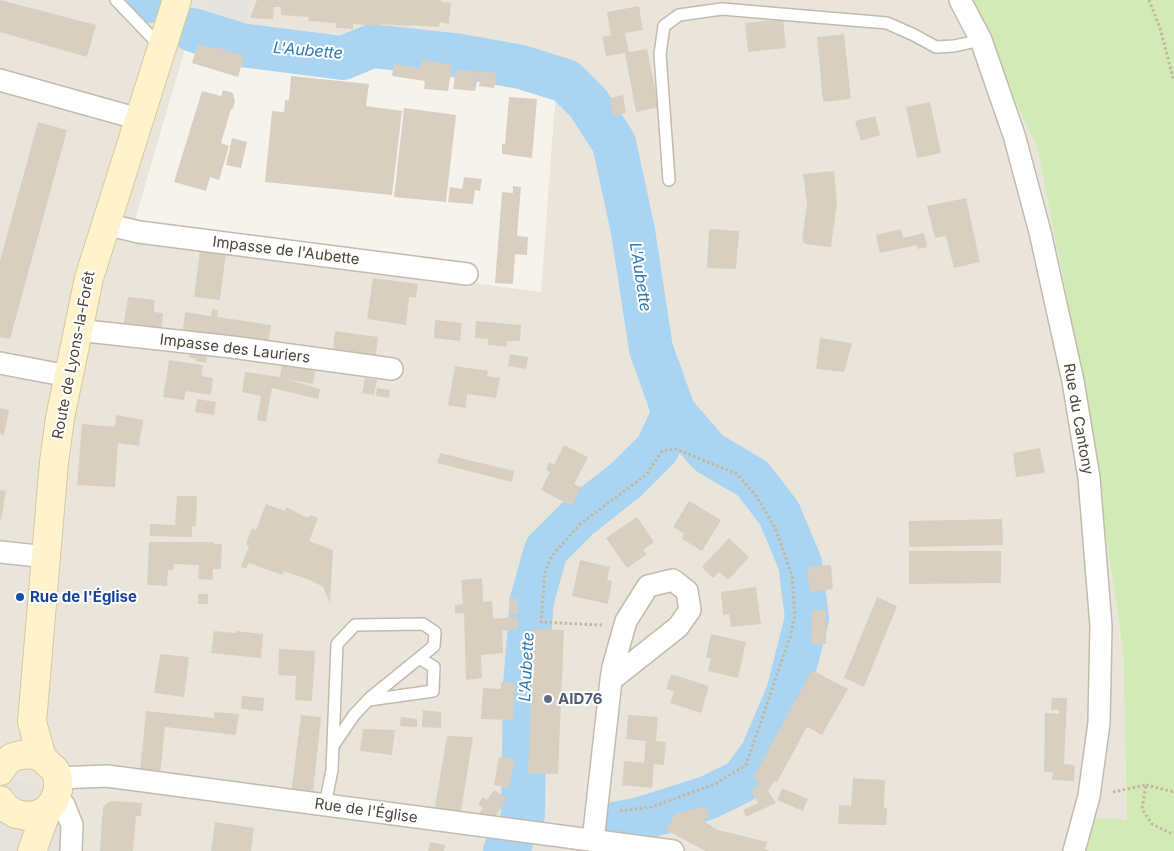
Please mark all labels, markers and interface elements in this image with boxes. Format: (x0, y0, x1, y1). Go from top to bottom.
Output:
water label: L'Aubette (272, 38, 344, 64)
street label: Impasse de l'Aubette (211, 233, 361, 269)
water label: L'Aubette (625, 241, 655, 313)
street label: Route de Lyons-la-Forêt (49, 269, 99, 441)
street label: Impasse des Lauriers (159, 331, 311, 367)
street label: Rue du Cantony (1059, 362, 1097, 476)
place label: Rue de l'Église (30, 588, 137, 606)
marker: Rue de l'Église (14, 591, 26, 603)
water label: L'Aubette (516, 632, 538, 702)
place label: AID76 (558, 690, 602, 708)
marker: AID76 (542, 693, 554, 705)
street label: Rue de l'Église (313, 795, 419, 827)

